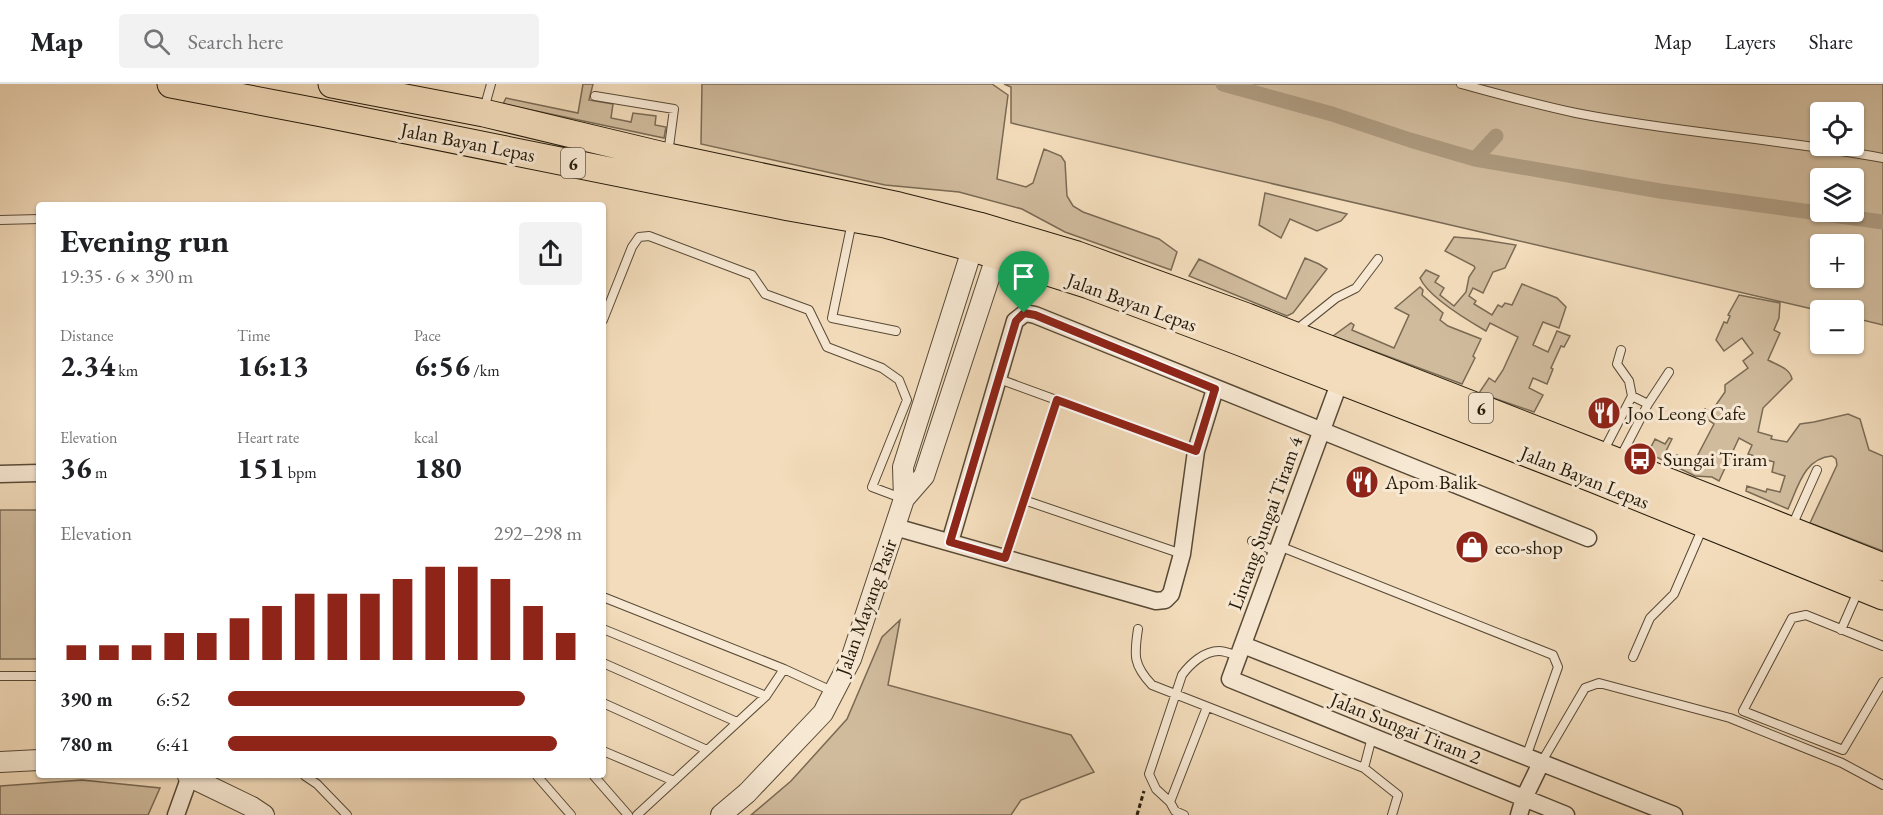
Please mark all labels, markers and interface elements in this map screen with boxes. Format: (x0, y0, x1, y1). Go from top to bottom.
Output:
search box (119, 14, 539, 68)
text: Map (30, 23, 83, 59)
icon: search (140, 25, 173, 58)
text: Search here (188, 27, 283, 56)
text: Map (1654, 28, 1692, 55)
text: Layers (1725, 28, 1776, 55)
text: Share (1809, 28, 1853, 55)
map controls (1810, 102, 1864, 354)
button: locate (1810, 102, 1864, 156)
street label: Jalan Bayan Lepas (397, 116, 537, 168)
road number: 6 (561, 148, 585, 178)
button: layers (1810, 168, 1864, 222)
text: Evening run (60, 219, 229, 262)
button: share (519, 222, 582, 285)
button: + (1810, 234, 1864, 288)
pin (998, 251, 1049, 313)
icon: arrive (1007, 260, 1040, 293)
text: 19:35 · 6 × 390 m (60, 263, 193, 289)
street label: Jalan Bayan Lepas (1062, 266, 1201, 338)
button: − (1810, 300, 1864, 354)
text: Distance (60, 325, 113, 346)
text: Time (237, 325, 270, 346)
text: Pace (414, 325, 441, 346)
text: 2.34 (60, 346, 115, 385)
text: 16:13 (237, 346, 309, 385)
text: 6:56 (414, 346, 470, 385)
text: km (115, 360, 138, 381)
text: /km (470, 360, 500, 381)
road number: 6 (1469, 393, 1493, 423)
restaurant icon: Joo Leong Cafe (1586, 395, 1622, 431)
place label: Joo Leong Cafe (1625, 400, 1746, 426)
text: Elevation (60, 427, 118, 448)
text: Heart rate (237, 427, 299, 448)
text: kcal (414, 427, 438, 448)
street label: Lintang Sungai Tiram 4 (1222, 432, 1309, 613)
street label: Jalan Bayan Lepas (1515, 439, 1653, 515)
bus stop icon: Sungai Tiram (1622, 441, 1658, 477)
place label: Sungai Tiram (1663, 446, 1768, 472)
text: 36 (60, 448, 92, 487)
text: 151 (237, 448, 285, 487)
text: 180 (414, 448, 462, 487)
text: m (92, 462, 107, 483)
text: bpm (285, 462, 317, 483)
restaurant icon: Apom Balik (1344, 464, 1380, 500)
place label: Apom Balik (1384, 469, 1478, 495)
text: Elevation (60, 520, 132, 546)
text: 292–298 m (494, 520, 582, 546)
shop icon: eco-shop (1454, 529, 1490, 565)
place label: eco-shop (1495, 534, 1563, 560)
street label: Jalan Mayang Pasir (829, 535, 903, 681)
street label: Jalan Sungai Tiram 2 (1325, 685, 1486, 770)
text: 390 m (60, 686, 113, 712)
text: 6:52 (156, 686, 190, 712)
text: 780 m (60, 731, 113, 757)
text: 6:41 (156, 731, 190, 757)

